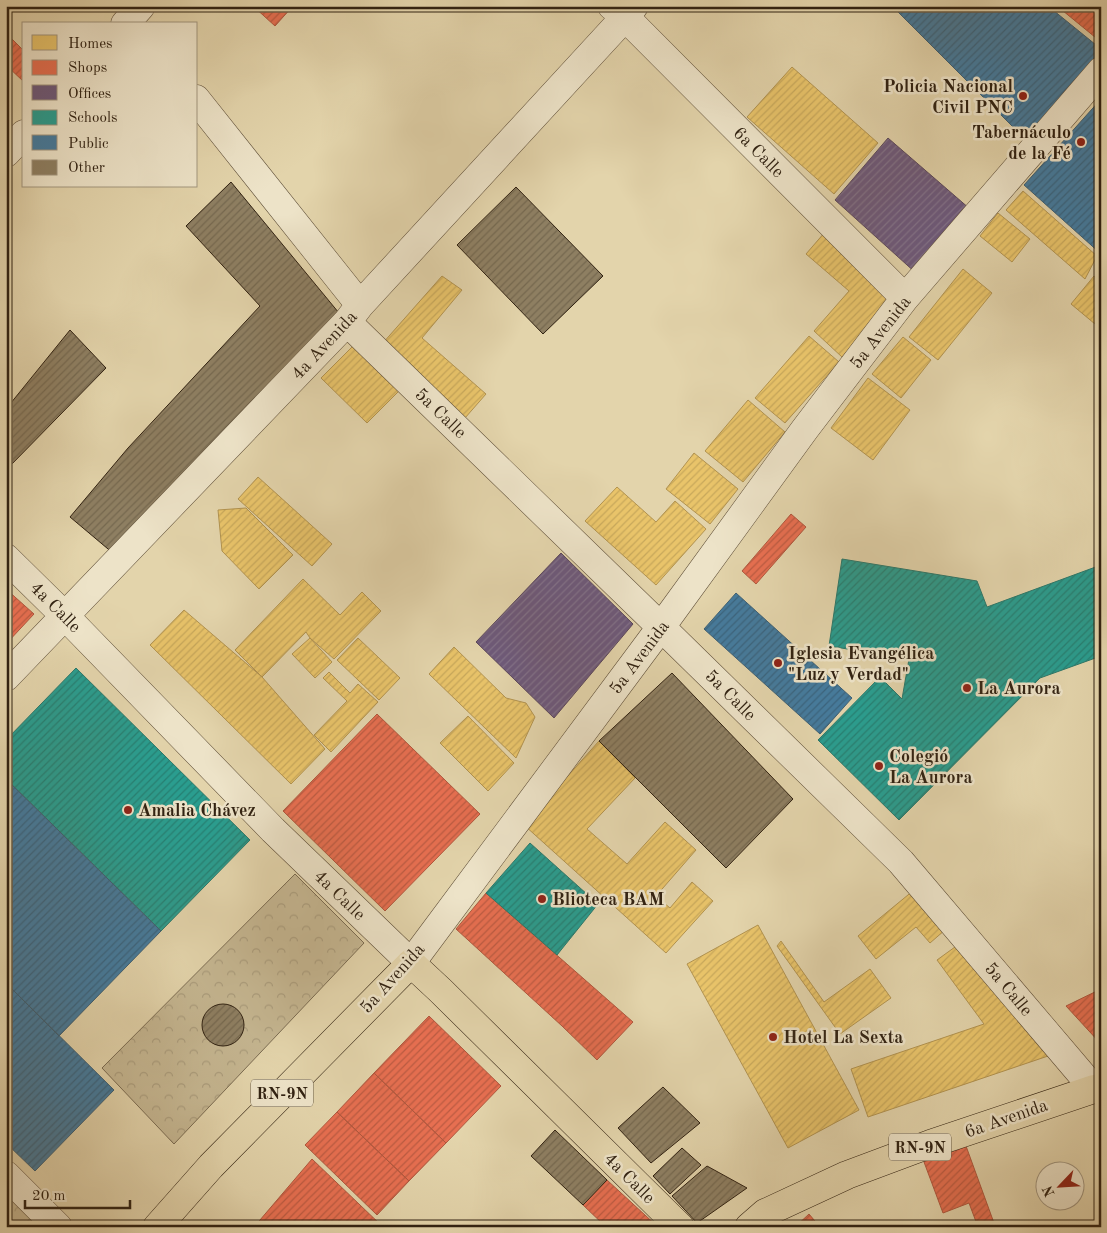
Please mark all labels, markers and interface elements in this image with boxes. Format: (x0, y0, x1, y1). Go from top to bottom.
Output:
legend (22, 22, 198, 188)
text: Homes (68, 37, 113, 52)
text: Shops (68, 61, 107, 76)
place label: Policia Nacional Civil PNC (883, 78, 1013, 117)
text: Offices (68, 87, 111, 102)
marker: Policia Nacional Civil PNC (1017, 90, 1029, 102)
text: Schools (68, 111, 117, 126)
street label: 6a Calle (730, 124, 787, 181)
place label: Tabernáculo de la Fé (972, 124, 1071, 163)
marker: Tabernáculo de la Fé (1075, 136, 1087, 148)
text: Public (68, 137, 109, 152)
text: Other (68, 161, 105, 176)
street label: 5a Avenida (847, 293, 915, 372)
street label: 4a Avenida (289, 308, 361, 384)
street label: 5a Calle (411, 385, 469, 442)
street label: 4a Calle (27, 579, 84, 636)
street label: 5a Avenida (606, 617, 673, 698)
place label: Iglesia Evangélica "Luz y Verdad" (788, 645, 934, 684)
marker: Iglesia Evangélica "Luz y Verdad" (772, 657, 784, 669)
street label: 5a Calle (702, 667, 759, 724)
place label: La Aurora (977, 680, 1061, 698)
marker: La Aurora (961, 682, 973, 694)
place label: Colegió La Aurora (889, 748, 973, 787)
marker: Colegió La Aurora (873, 760, 885, 772)
place label: Amalia Chávez (138, 802, 256, 820)
marker: Amalia Chávez (122, 804, 134, 816)
street label: 4a Calle (310, 867, 368, 924)
place label: Blioteca BAM (552, 891, 664, 909)
marker: Blioteca BAM (536, 893, 548, 905)
street label: 5a Avenida (357, 940, 429, 1017)
street label: 5a Calle (981, 960, 1035, 1020)
place label: Hotel La Sexta (783, 1029, 904, 1047)
marker: Hotel La Sexta (767, 1031, 779, 1043)
road number: RN-9N (251, 1080, 313, 1106)
street label: 6a Avenida (962, 1096, 1050, 1142)
road number: RN-9N (889, 1134, 951, 1160)
street label: 4a Calle (601, 1150, 658, 1207)
north arrow (1034, 1160, 1084, 1210)
scale bar (25, 1178, 130, 1210)
text: N (1040, 1183, 1058, 1199)
text: 20 m (32, 1189, 66, 1204)

